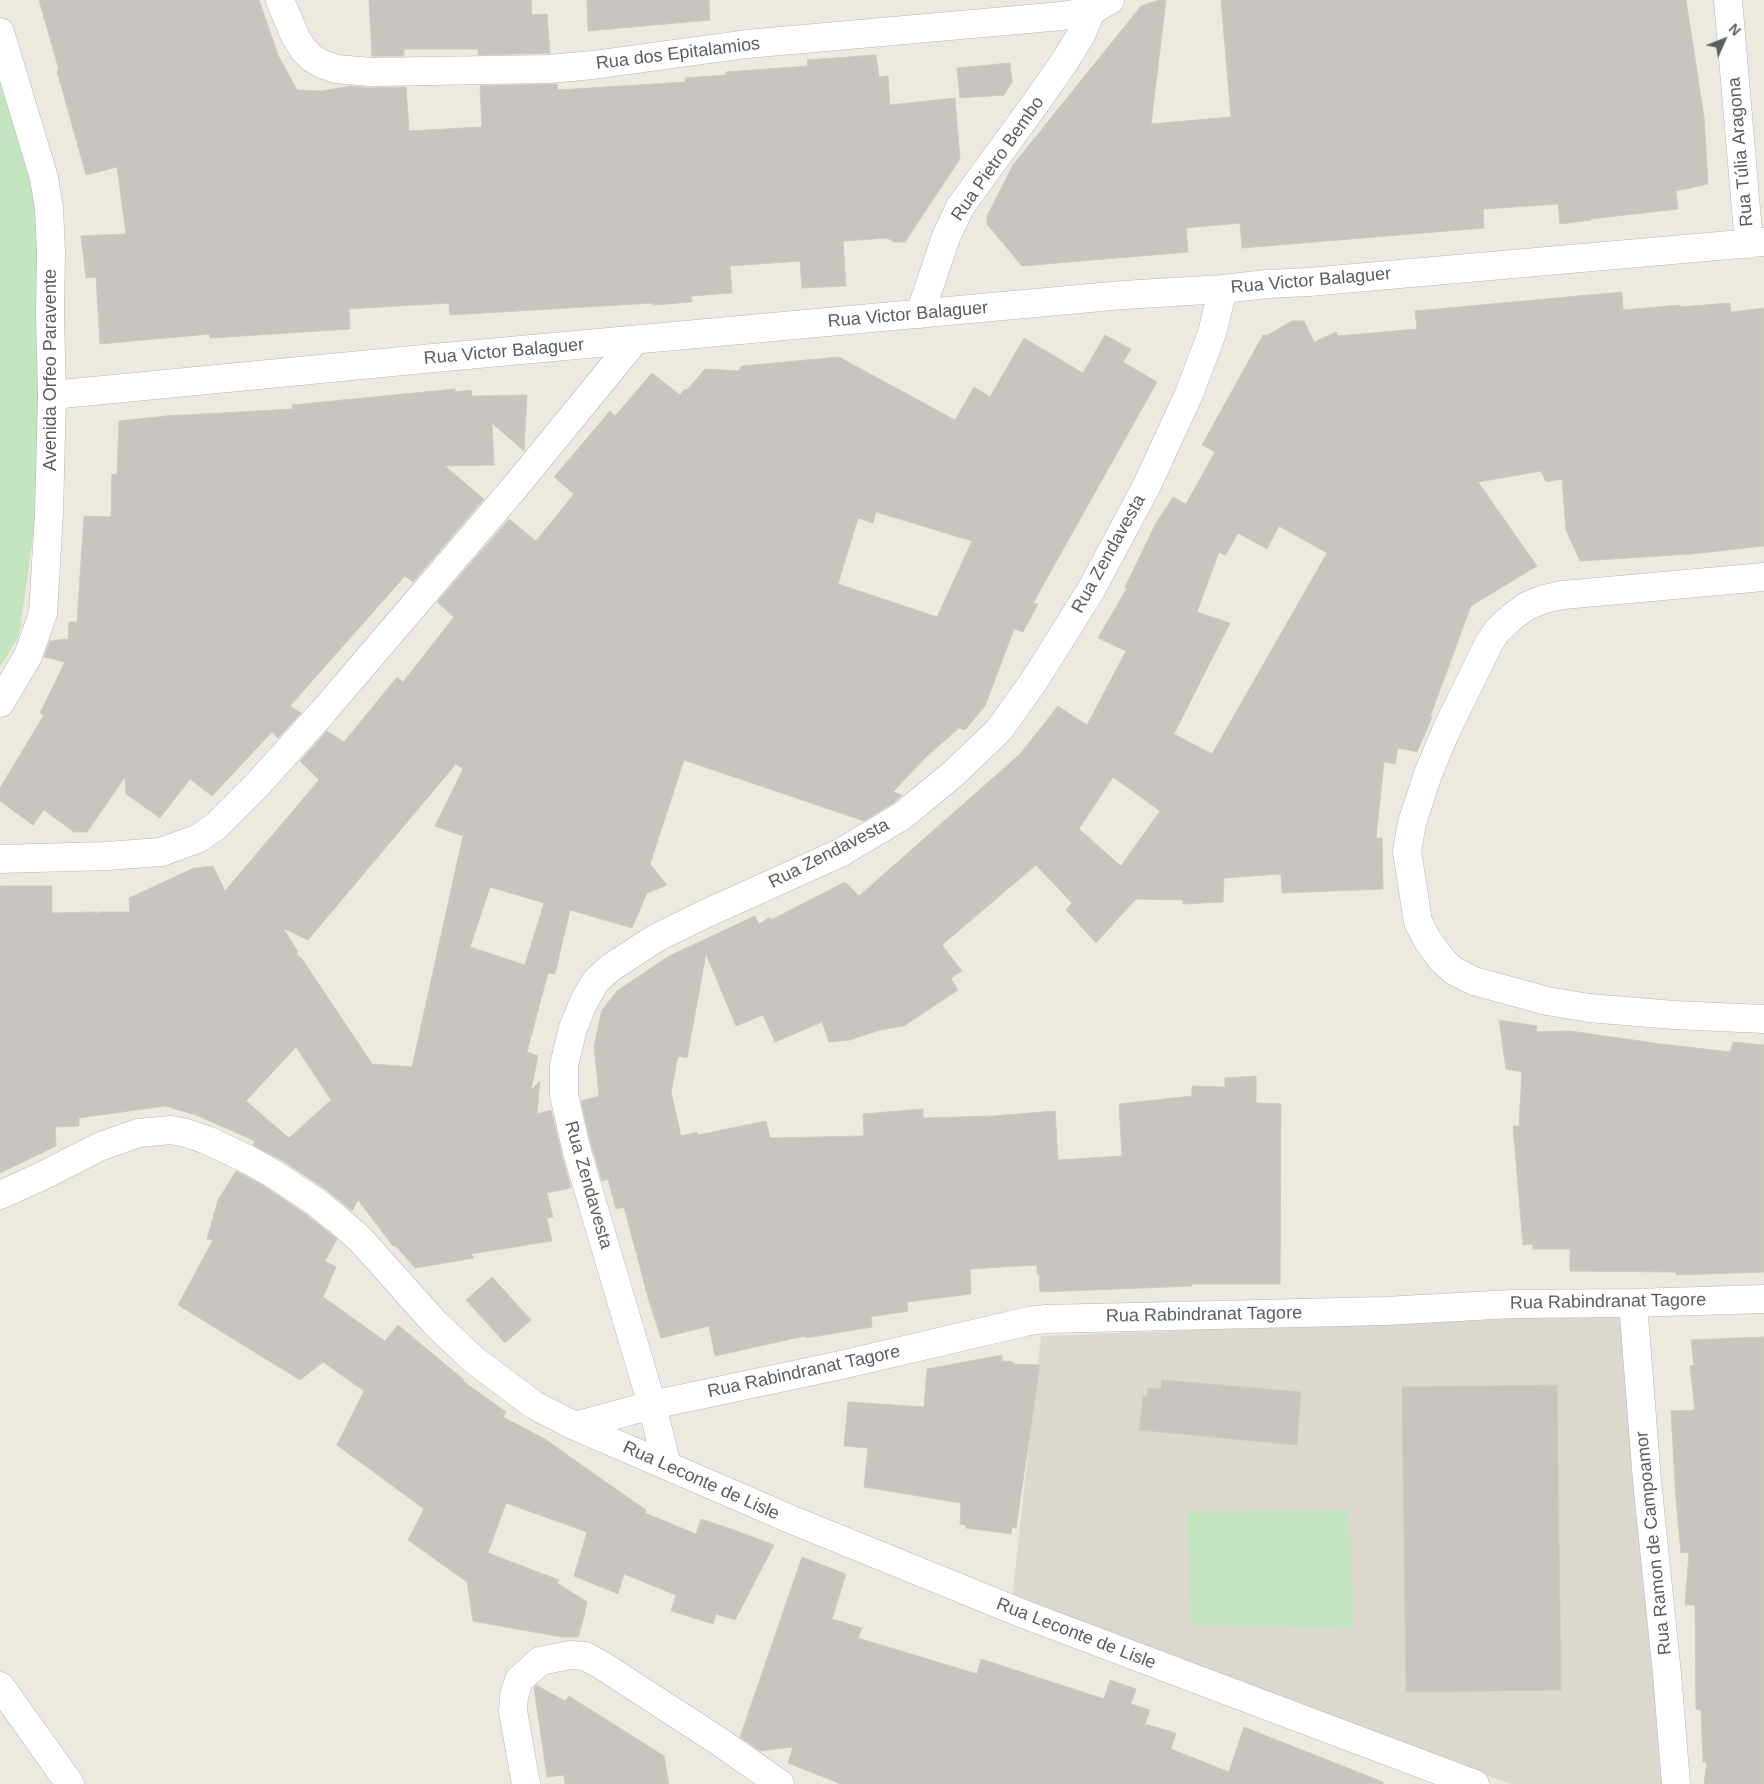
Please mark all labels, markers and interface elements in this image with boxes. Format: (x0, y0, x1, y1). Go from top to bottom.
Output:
north arrow (1699, 15, 1749, 65)
text: N (1726, 20, 1744, 39)
street label: Rua dos Epitalamios (595, 33, 761, 75)
street label: Rua Túlia Aragona (1724, 76, 1758, 228)
street label: Rua Pietro Bembo (947, 93, 1049, 225)
street label: Rua Victor Balaguer (1230, 263, 1392, 299)
street label: Avenida Orfeo Paravente (40, 269, 62, 471)
street label: Rua Victor Balaguer (827, 297, 989, 333)
street label: Rua Victor Balaguer (423, 334, 585, 370)
street label: Rua Zendavesta (1068, 491, 1150, 617)
street label: Rua Zendavesta (765, 814, 893, 894)
street label: Rua Zendavesta (559, 1119, 617, 1251)
street label: Rua Rabindranat Tagore (1510, 1289, 1706, 1315)
street label: Rua Rabindranat Tagore (1106, 1302, 1302, 1328)
street label: Rua Rabindranat Tagore (706, 1341, 902, 1403)
street label: Rua Ramon de Campoamor (1631, 1430, 1677, 1656)
street label: Rua Leconte de Lisle (619, 1437, 783, 1525)
street label: Rua Leconte de Lisle (993, 1594, 1159, 1674)

